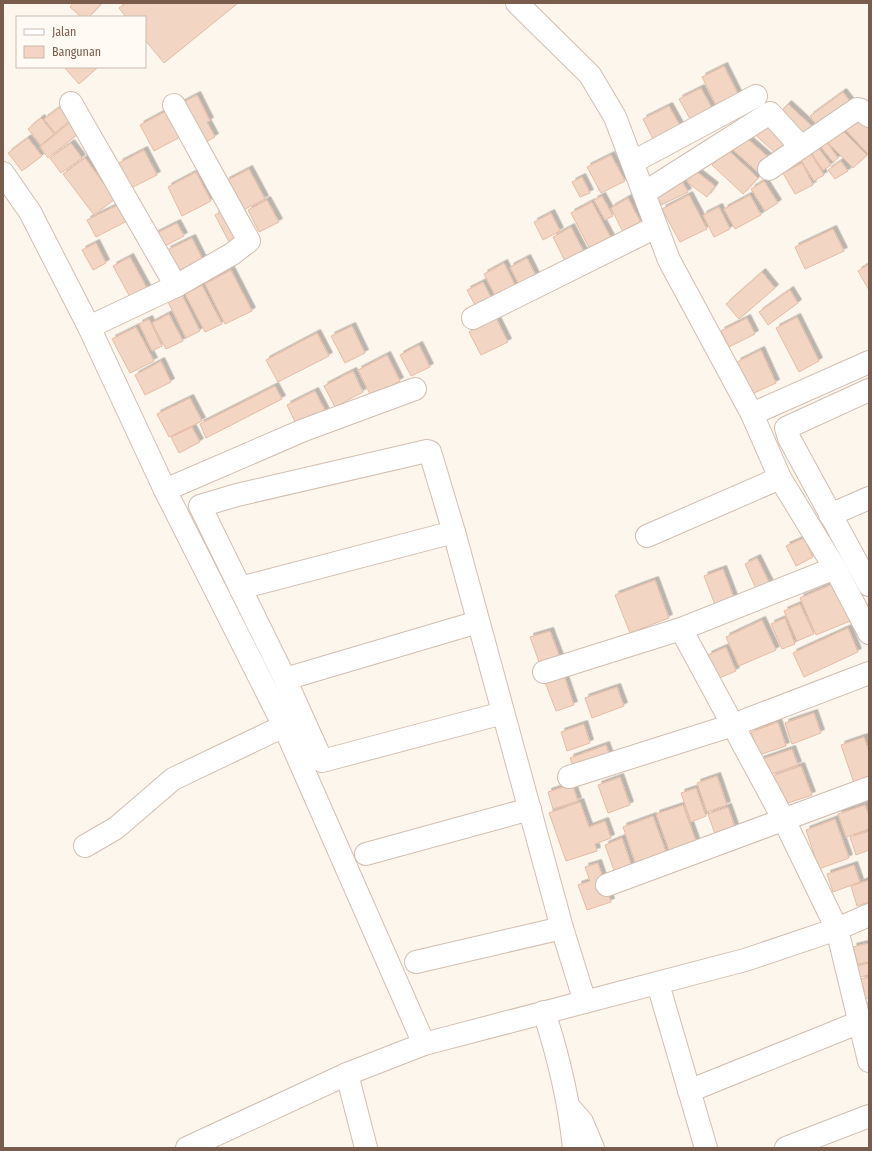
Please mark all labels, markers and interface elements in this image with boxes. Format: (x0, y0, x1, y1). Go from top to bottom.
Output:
legend (16, 16, 146, 68)
text: Jalan (52, 25, 76, 39)
text: Bangunan (52, 45, 101, 59)

